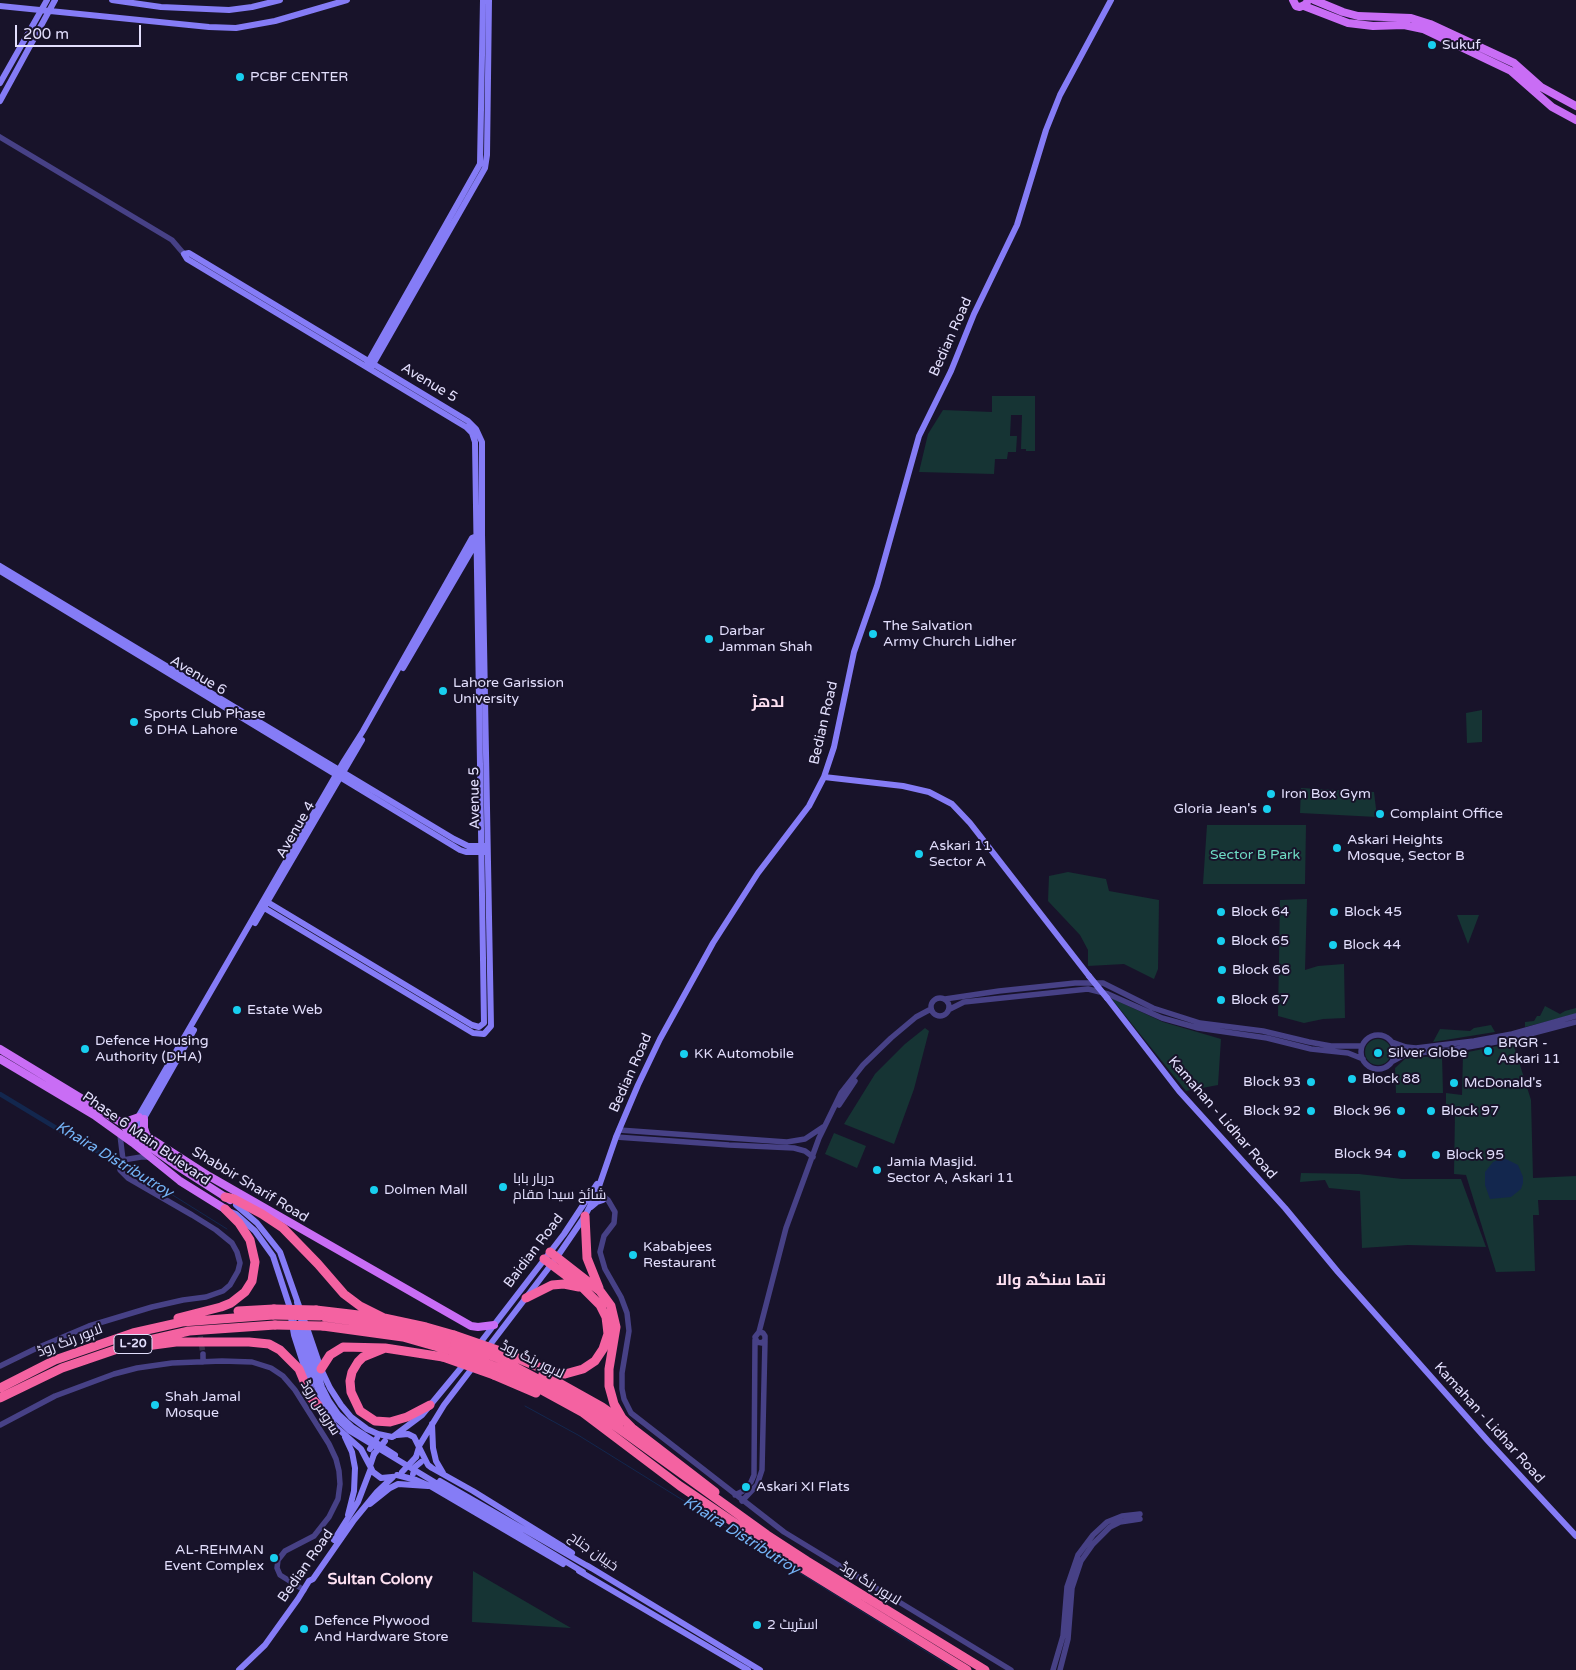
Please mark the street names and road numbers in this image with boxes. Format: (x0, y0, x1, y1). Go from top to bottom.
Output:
street label: Bedian Road (926, 295, 976, 379)
street label: Avenue 5 (398, 360, 460, 406)
street label: Avenue 6 (167, 653, 229, 699)
street label: Bedian Road (806, 680, 842, 766)
street label: Avenue 5 (466, 767, 484, 829)
street label: Avenue 4 (273, 799, 319, 861)
street label: Bedian Road (606, 1031, 656, 1115)
street label: Kamahan - Lidhar Road (1164, 1053, 1280, 1183)
street label: Phase 6 Main Bulevard (79, 1088, 213, 1190)
street label: Shabbir Sharif Road (189, 1144, 311, 1226)
street label: Baidian Road (501, 1211, 567, 1291)
street label: لاہور رنگ روڈ (35, 1321, 105, 1361)
road number: L-20 (114, 1335, 152, 1354)
street label: لاہور رنگ روڈ (497, 1337, 567, 1383)
street label: Kamahan - Lidhar Road (1430, 1359, 1548, 1487)
street label: سروس روڈ (296, 1377, 344, 1439)
street label: Bedian Road (275, 1526, 337, 1606)
street label: خیبان جناح (565, 1529, 621, 1575)
street label: لاہور رنگ روڈ (836, 1559, 904, 1609)

